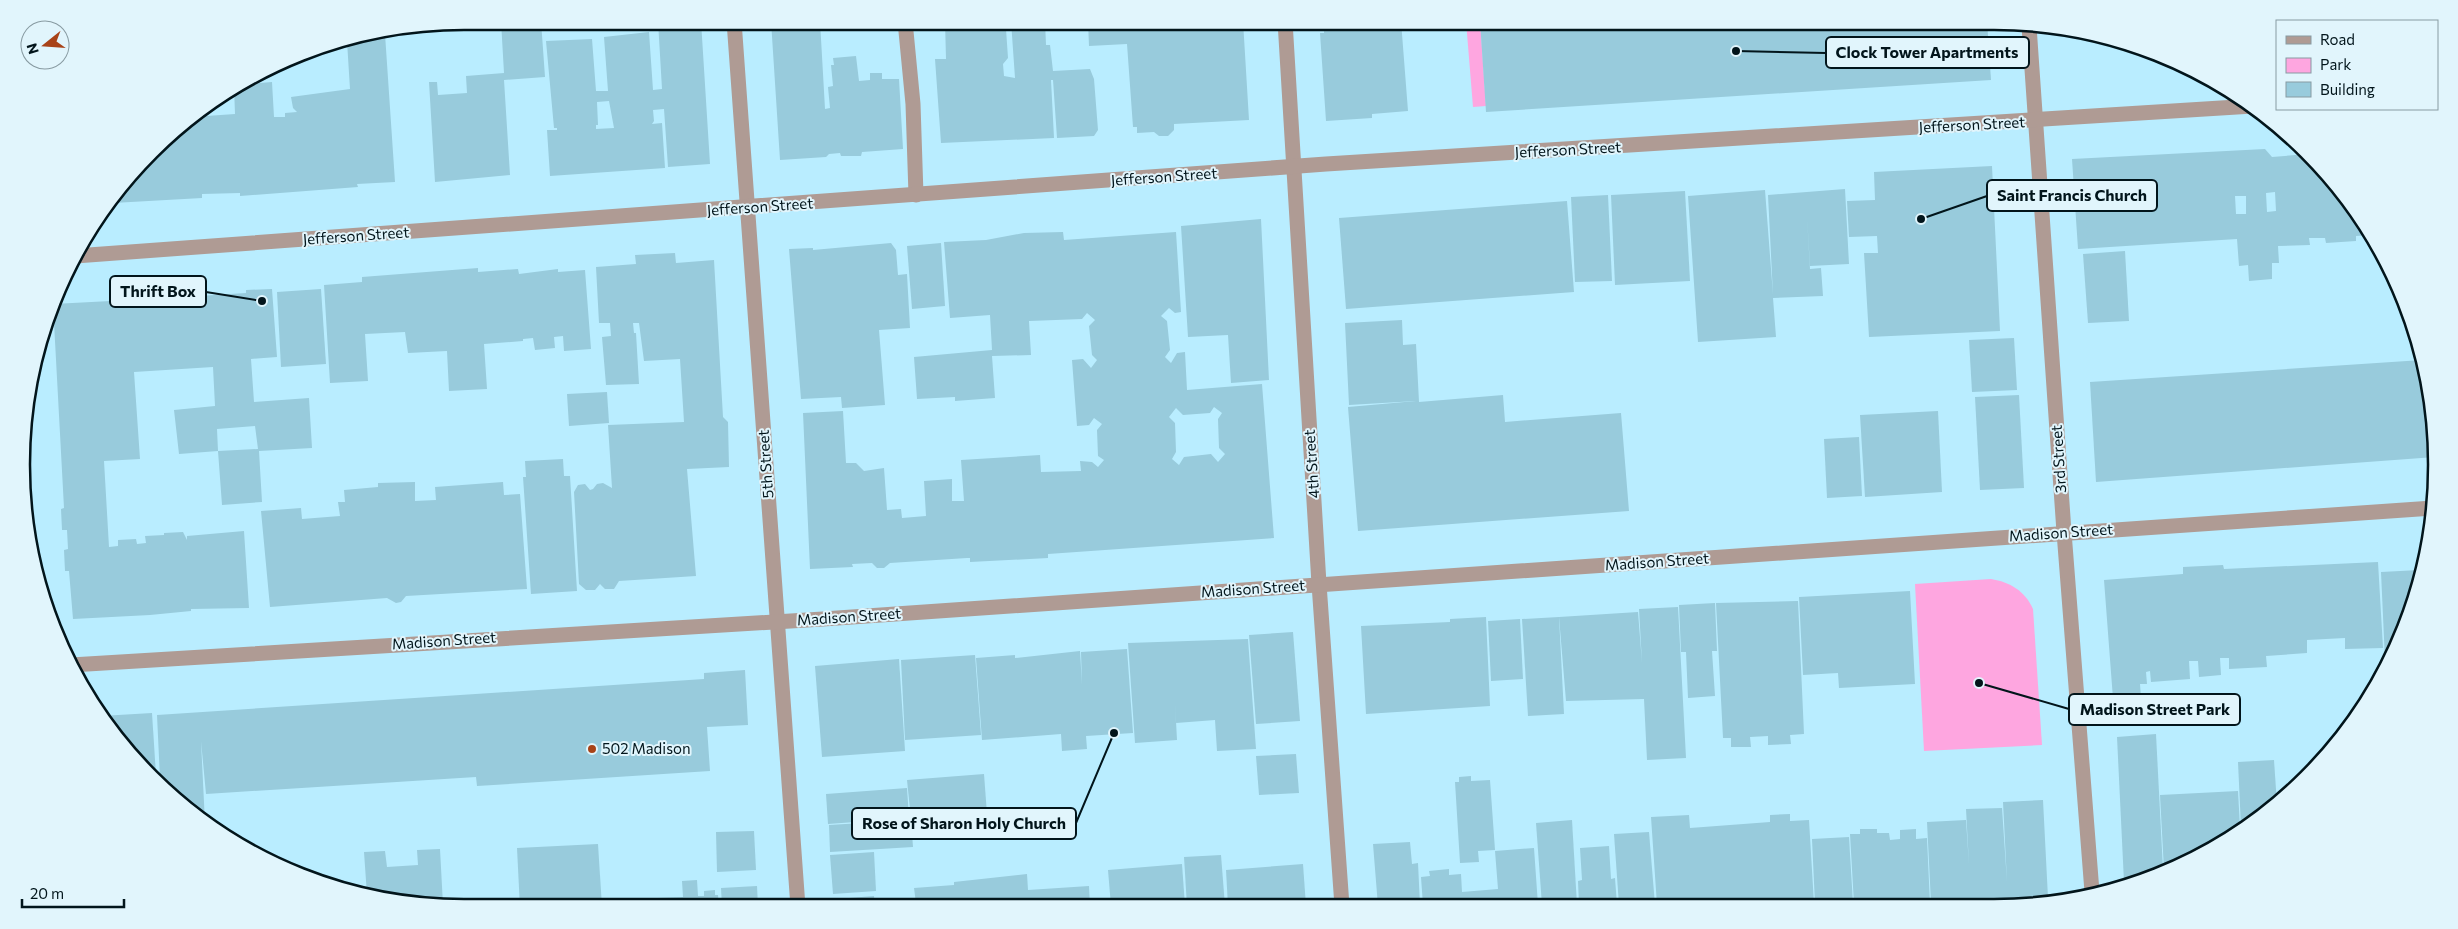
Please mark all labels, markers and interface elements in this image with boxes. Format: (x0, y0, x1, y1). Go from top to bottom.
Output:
north arrow (20, 20, 70, 70)
legend (2276, 20, 2438, 110)
text: Road (2320, 30, 2355, 48)
callout: Clock Tower Apartments (1826, 37, 2029, 68)
text: N (22, 41, 42, 56)
text: Clock Tower Apartments (1836, 42, 2018, 61)
text: Park (2320, 55, 2351, 73)
text: Building (2320, 80, 2375, 98)
street label: Jefferson Street (1918, 112, 2026, 136)
street label: Jefferson Street (1514, 137, 1622, 161)
street label: Jefferson Street (1110, 163, 1218, 189)
callout: Saint Francis Church (1987, 180, 2157, 211)
text: Saint Francis Church (1997, 185, 2147, 204)
street label: Jefferson Street (706, 193, 814, 219)
street label: Jefferson Street (302, 222, 410, 248)
callout: Thrift Box (110, 276, 206, 307)
text: Thrift Box (120, 281, 196, 300)
street label: 3rd Street (2047, 424, 2069, 494)
street label: 5th Street (754, 429, 776, 499)
street label: 4th Street (1300, 429, 1322, 499)
street label: Madison Street (2008, 519, 2114, 545)
street label: Madison Street (1604, 548, 1710, 574)
street label: Madison Street (1200, 575, 1306, 601)
street label: Madison Street (796, 603, 902, 629)
street label: Madison Street (391, 627, 497, 653)
callout: Madison Street Park (2069, 694, 2240, 725)
text: Madison Street Park (2080, 699, 2231, 718)
place label: 502 Madison (602, 739, 691, 757)
marker: 502 Madison (586, 743, 598, 755)
callout: Rose of Sharon Holy Church (852, 808, 1076, 839)
text: Rose of Sharon Holy Church (862, 813, 1066, 832)
scale bar (22, 876, 125, 908)
text: 20 m (30, 884, 64, 902)

